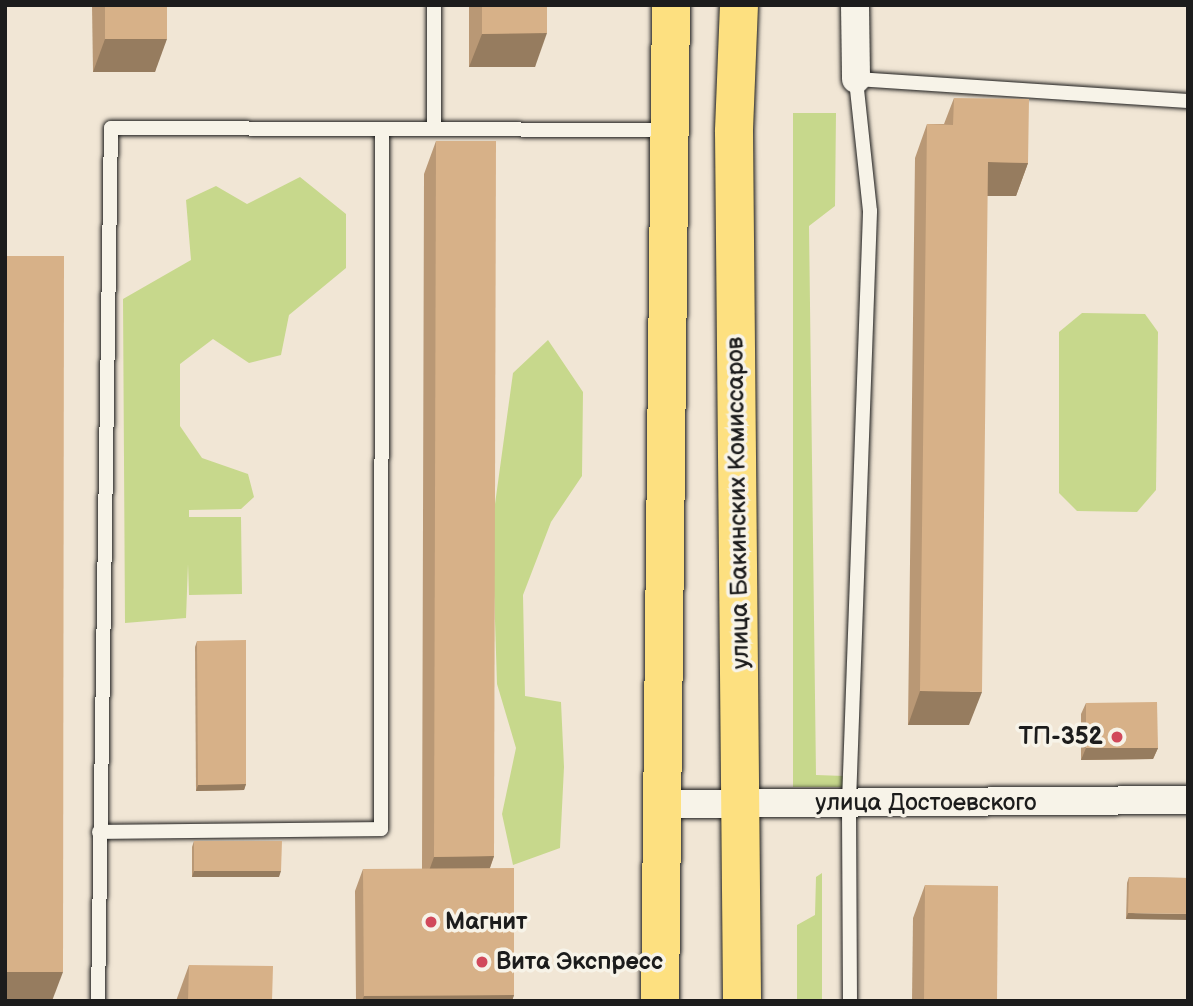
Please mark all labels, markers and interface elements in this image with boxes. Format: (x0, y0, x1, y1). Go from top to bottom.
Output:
street label: улица Бакинских Комиссаров (721, 337, 755, 669)
place label: ТП-352 (1018, 723, 1103, 751)
marker: ТП-352 (1109, 729, 1125, 745)
street label: улица Достоевского (815, 789, 1037, 817)
place label: Магнит (445, 908, 527, 936)
marker: Магнит (423, 914, 439, 930)
place label: Вита Экспресс (496, 948, 663, 976)
marker: Вита Экспресс (474, 954, 490, 970)

